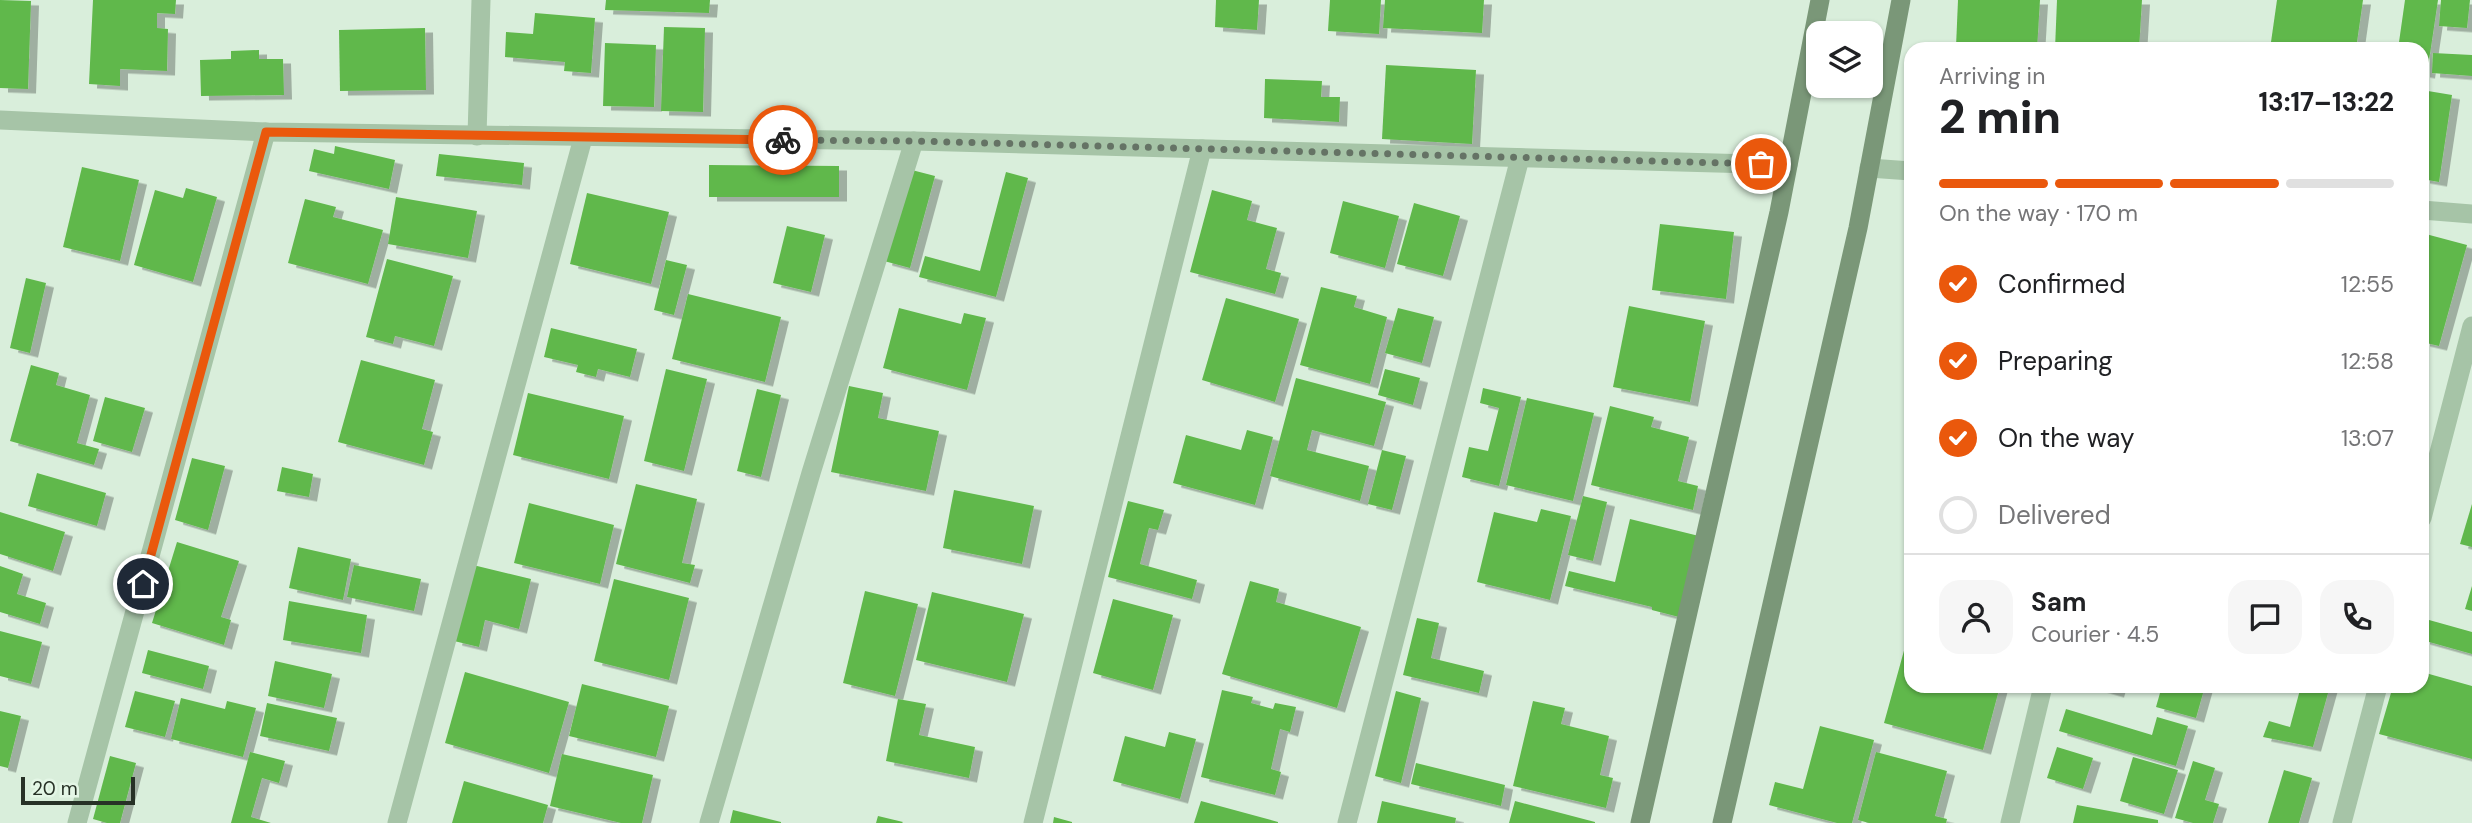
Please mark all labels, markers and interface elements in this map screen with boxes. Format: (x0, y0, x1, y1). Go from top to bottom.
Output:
map controls (1806, 21, 1883, 98)
button: layers (1806, 21, 1883, 98)
text: Arriving in (1939, 61, 2045, 91)
text: 13:17–13:22 (2258, 85, 2394, 119)
text: 2 min (1939, 87, 2061, 147)
courier (748, 105, 818, 175)
icon: bike (764, 121, 802, 159)
pin (1731, 134, 1791, 194)
icon: bag (1742, 145, 1780, 183)
text: On the way · 170 m (1939, 198, 2138, 228)
icon: check (1939, 265, 1977, 303)
text: Confirmed (1998, 267, 2125, 301)
text: 12:55 (2341, 269, 2394, 299)
icon: check (1939, 342, 1977, 380)
text: Preparing (1998, 344, 2113, 378)
text: 12:58 (2341, 346, 2394, 376)
icon: check (1939, 419, 1977, 457)
text: On the way (1998, 421, 2134, 455)
text: 13:07 (2341, 423, 2394, 453)
text: Delivered (1998, 498, 2111, 532)
pin (113, 554, 173, 614)
icon: home (124, 565, 162, 603)
button: person (1939, 580, 2013, 654)
button: chat (2228, 580, 2302, 654)
button: phone (2320, 580, 2394, 654)
text: Sam (2031, 585, 2086, 619)
text: Courier · 4.5 (2031, 619, 2159, 649)
scale bar (21, 774, 135, 806)
text: 20 m (32, 776, 78, 801)

